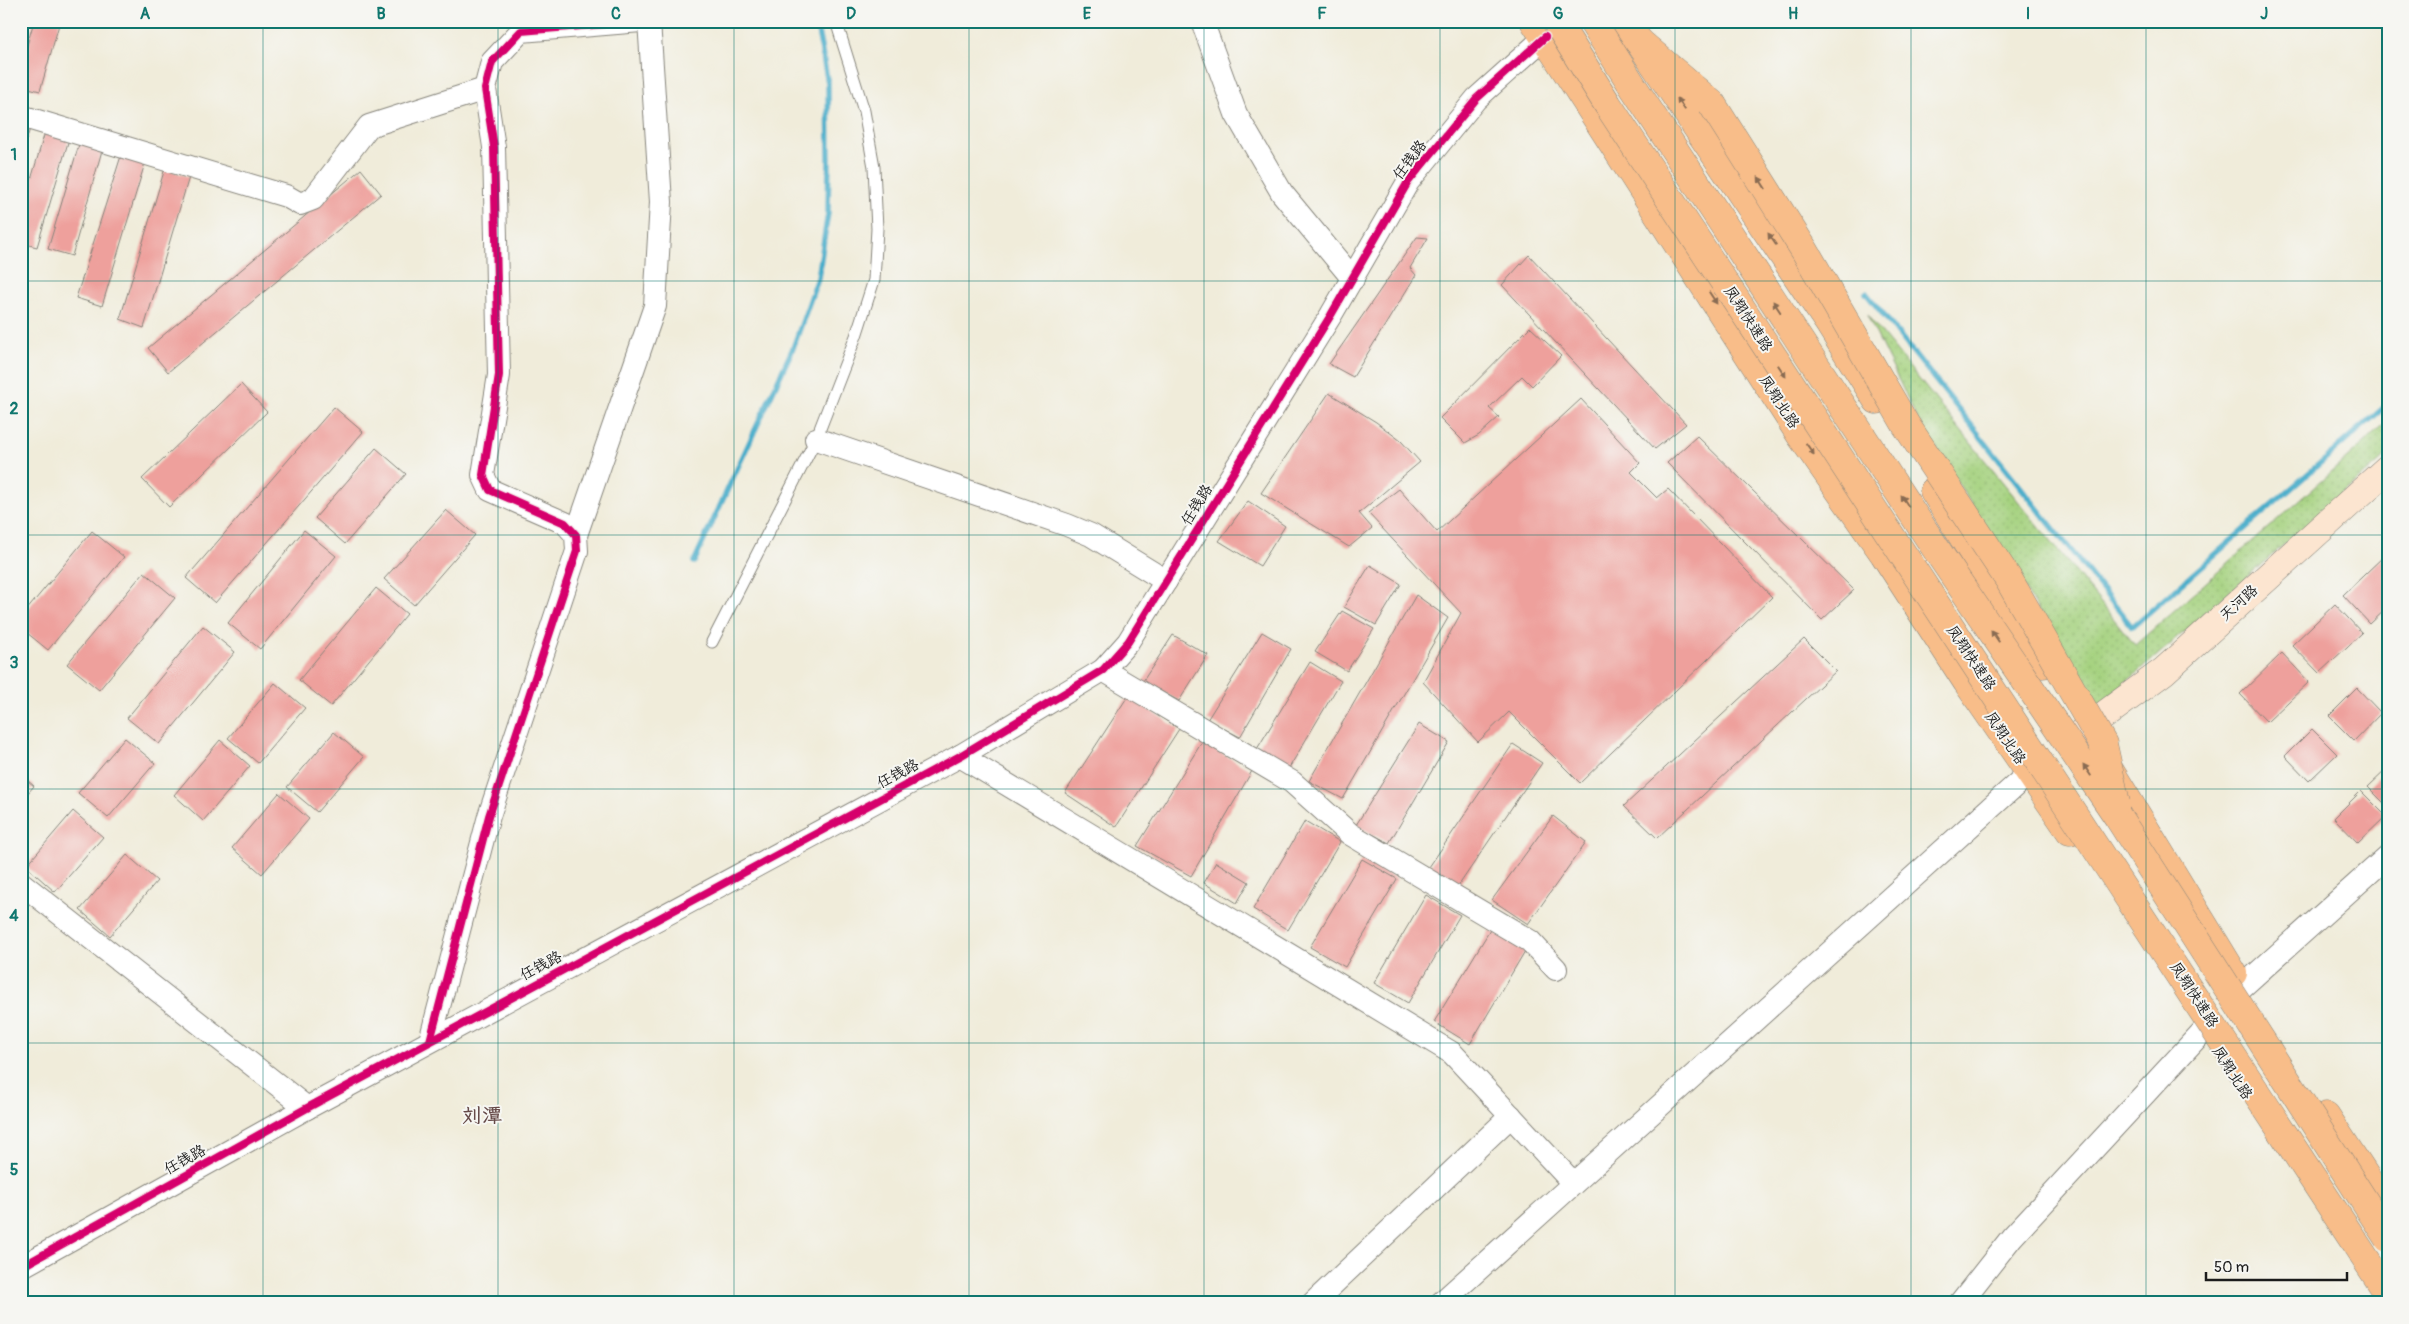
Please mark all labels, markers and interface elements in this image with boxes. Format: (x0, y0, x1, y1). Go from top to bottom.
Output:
text: A (140, 4, 151, 24)
text: B (376, 4, 386, 24)
text: C (611, 4, 621, 24)
text: D (846, 4, 856, 24)
text: E (1083, 4, 1092, 24)
text: F (1317, 4, 1327, 24)
text: G (1553, 4, 1564, 24)
text: H (1788, 4, 1798, 24)
text: I (2026, 4, 2030, 24)
text: J (2260, 4, 2268, 24)
one-way arrow (1676, 97, 1685, 111)
street label: 任钱路 (1389, 136, 1431, 184)
text: 1 (11, 145, 17, 165)
one-way arrow (1757, 177, 1766, 190)
one-way arrow (1767, 232, 1777, 246)
street label: 凤翔快速路 (1720, 282, 1776, 356)
one-way arrow (1708, 291, 1717, 304)
one-way arrow (1772, 300, 1782, 313)
one-way arrow (1777, 364, 1787, 377)
street label: 凤翔北路 (1755, 372, 1803, 432)
text: 2 (10, 399, 19, 419)
one-way arrow (1805, 442, 1815, 456)
street label: 任钱路 (1177, 481, 1217, 529)
one-way arrow (1900, 494, 1910, 508)
street label: 天河路 (2216, 581, 2262, 625)
street label: 凤翔快速路 (1942, 622, 2000, 694)
one-way arrow (1990, 629, 2000, 643)
text: 3 (10, 653, 19, 673)
street label: 凤翔北路 (1980, 708, 2030, 768)
street label: 任钱路 (874, 755, 922, 793)
one-way arrow (2082, 764, 2092, 777)
text: 4 (9, 906, 19, 926)
street label: 任钱路 (517, 947, 565, 985)
street label: 凤翔快速路 (2166, 958, 2222, 1032)
street label: 凤翔北路 (2208, 1043, 2256, 1103)
district label: 刘潭 (462, 1103, 502, 1128)
street label: 任钱路 (161, 1141, 209, 1179)
text: 5 (10, 1160, 19, 1180)
scale bar (2206, 1249, 2348, 1281)
text: 50 m (2214, 1258, 2249, 1277)

